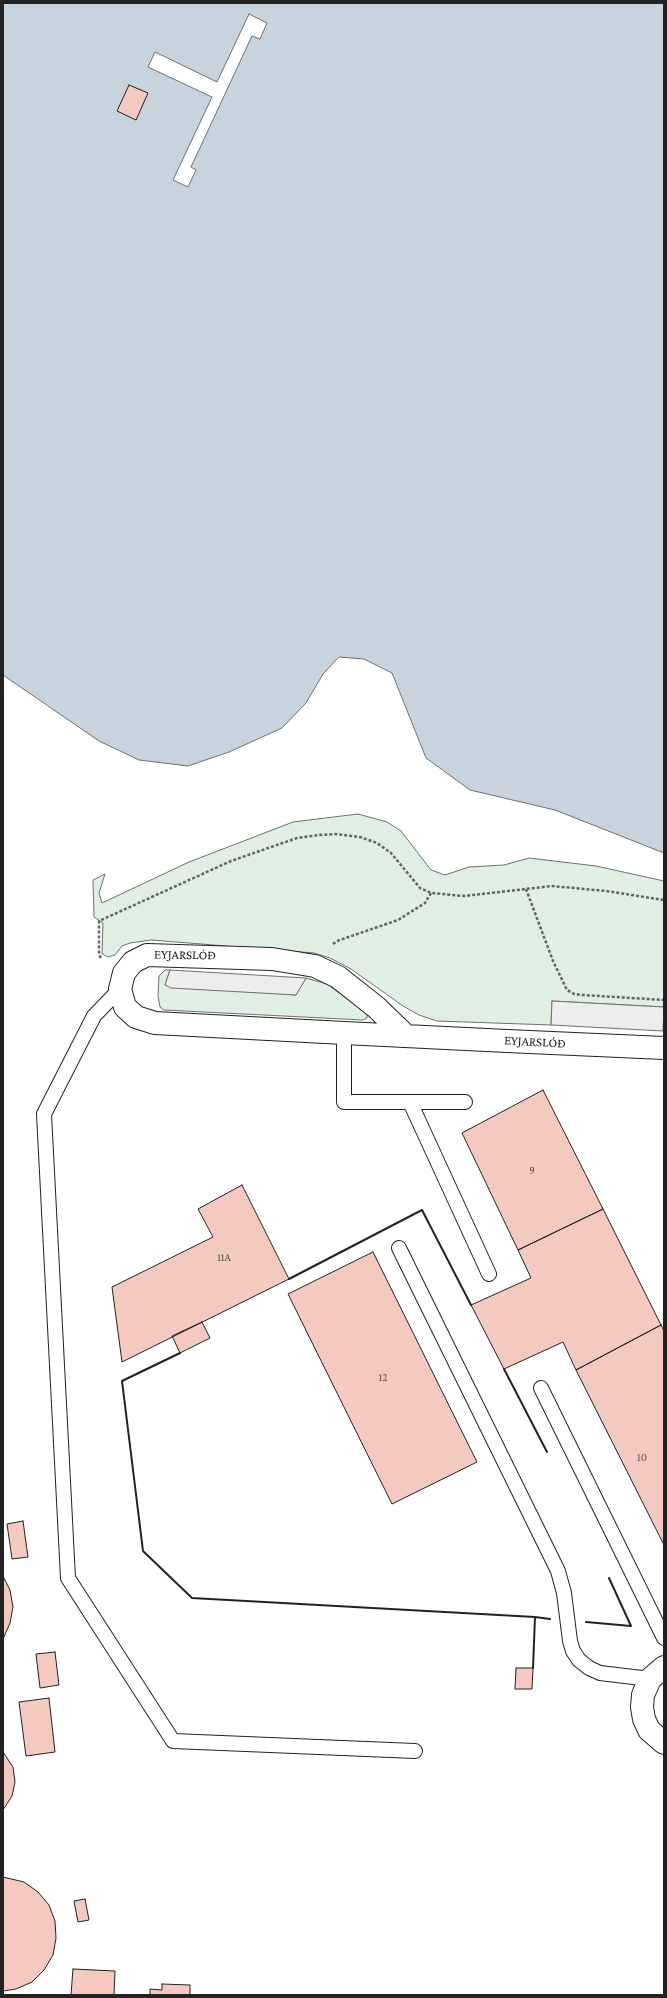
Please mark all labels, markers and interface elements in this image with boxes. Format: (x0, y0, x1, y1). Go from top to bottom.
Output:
street label: EYJARSLÓÐ (154, 947, 216, 963)
street label: EYJARSLÓÐ (504, 1033, 566, 1051)
house number: 9 (529, 1164, 535, 1178)
house number: 11A (217, 1251, 231, 1265)
house number: 12 (379, 1371, 387, 1385)
house number: 10 (637, 1451, 647, 1465)

